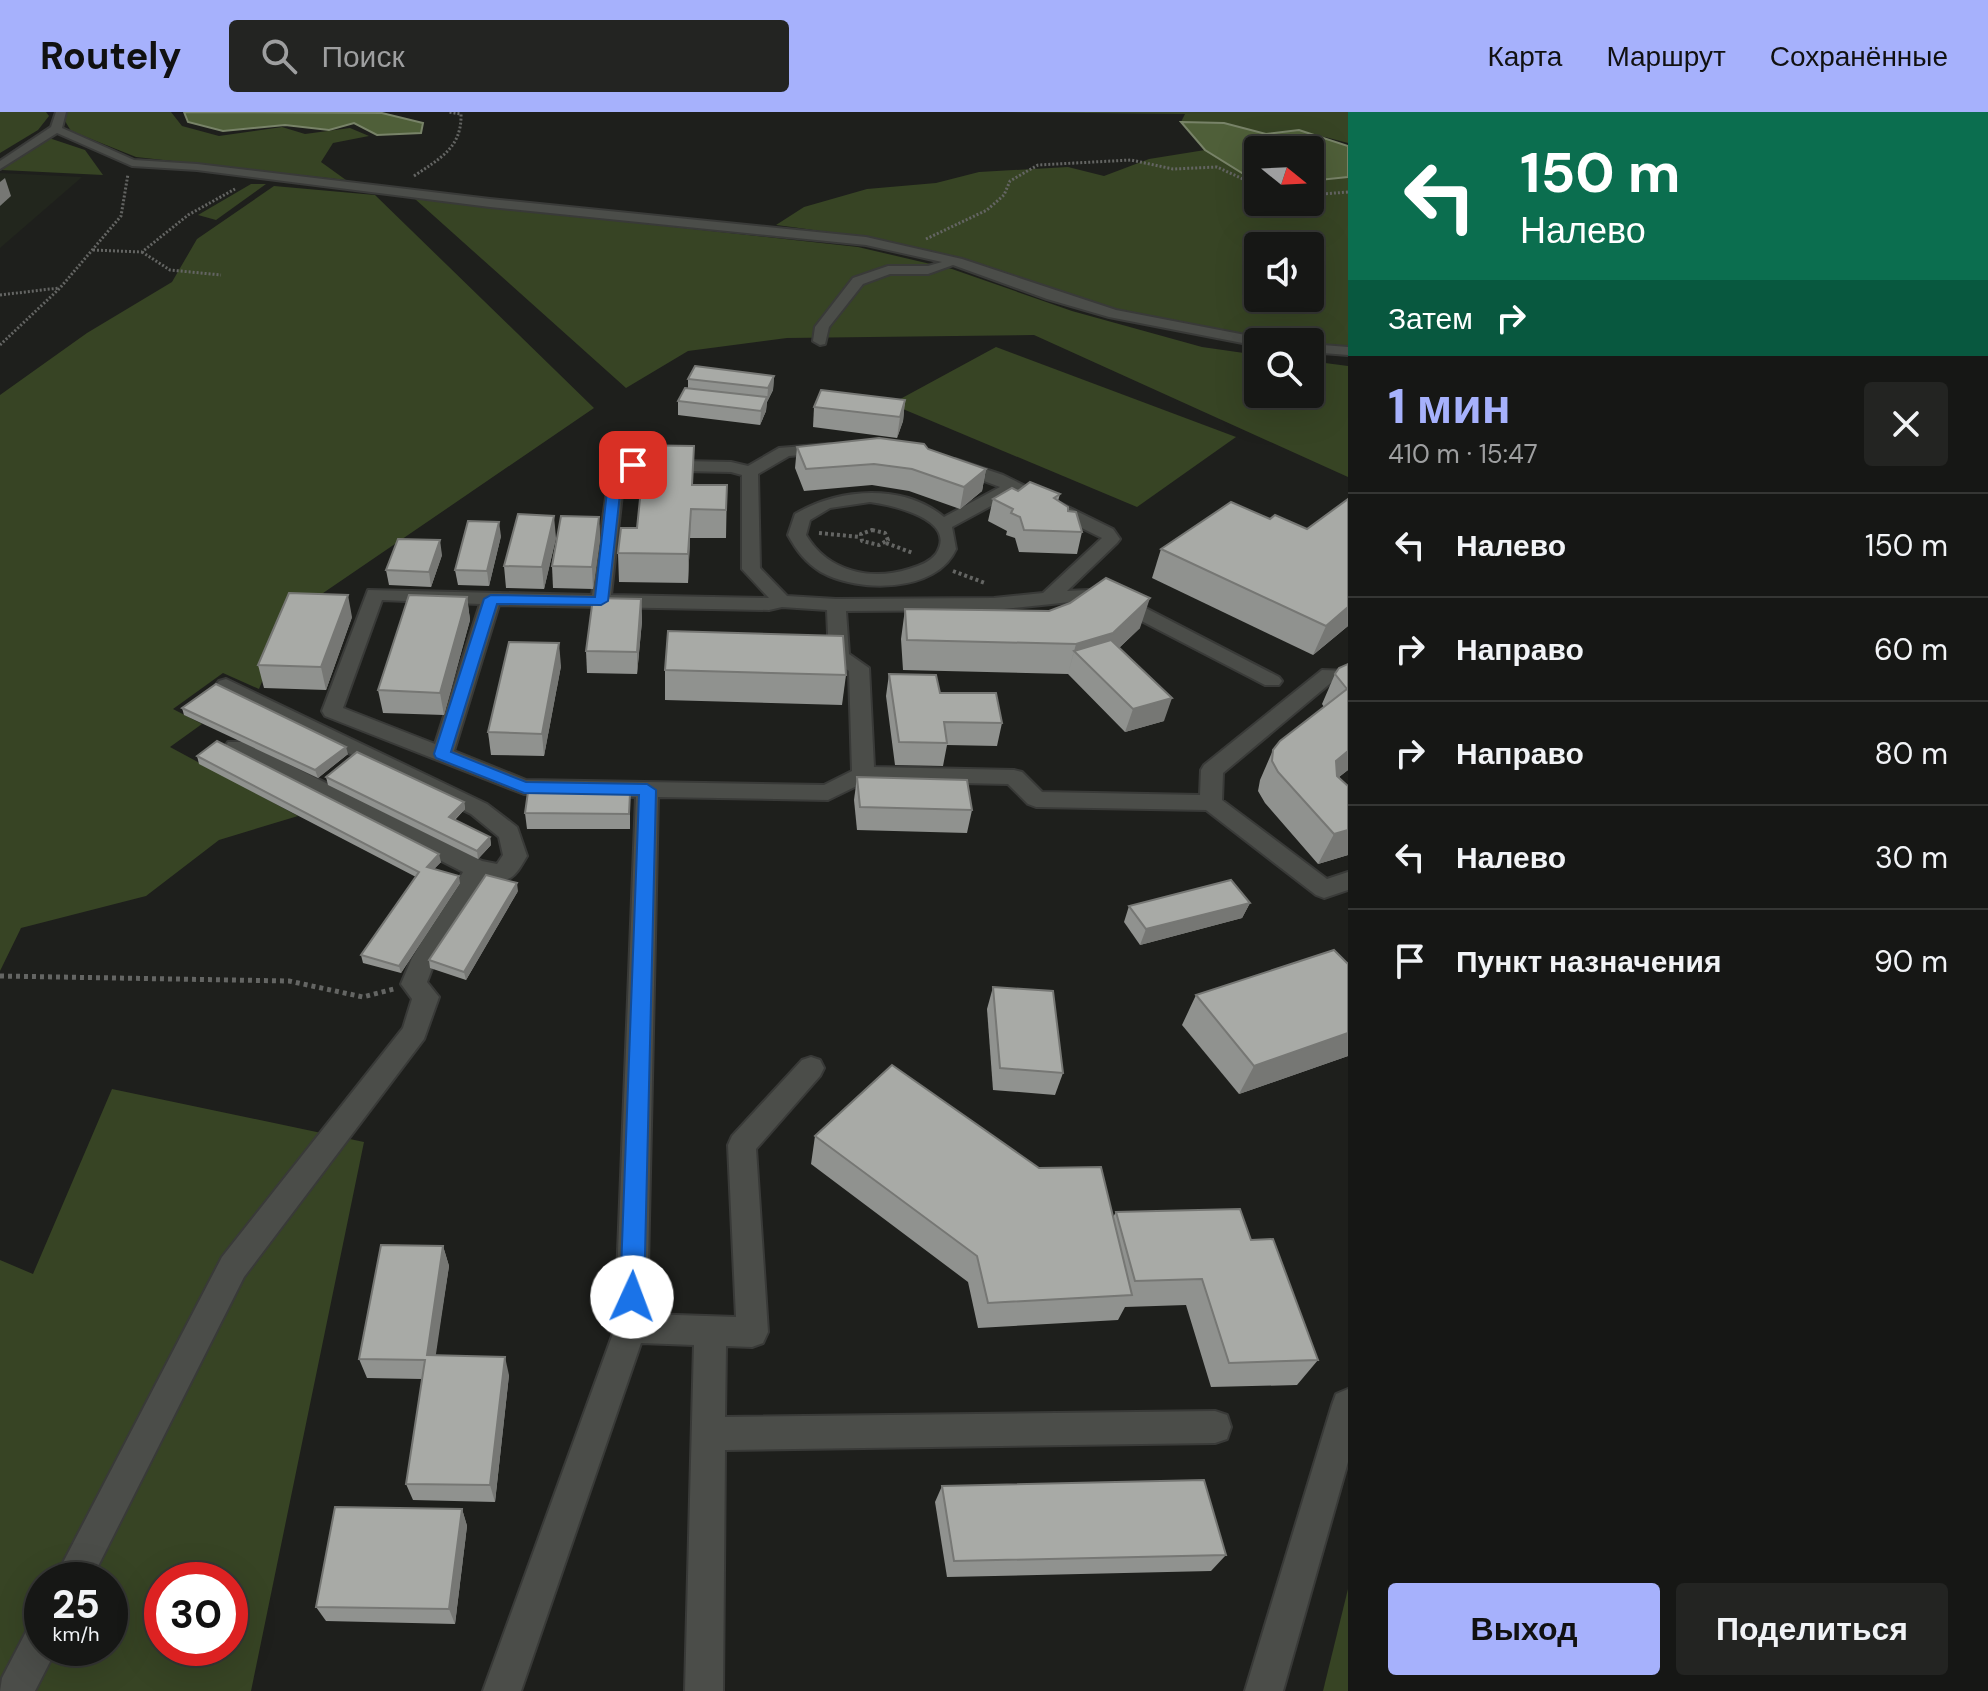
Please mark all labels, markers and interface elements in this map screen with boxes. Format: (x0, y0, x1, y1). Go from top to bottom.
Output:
search box (229, 20, 789, 92)
text: Routely (40, 31, 181, 81)
icon: search (257, 34, 301, 78)
text: Поиск (321, 37, 405, 76)
text: Карта (1487, 38, 1562, 75)
text: Маршрут (1606, 38, 1726, 75)
text: Сохранённые (1770, 38, 1948, 75)
north arrow (1244, 136, 1324, 216)
map controls (1244, 136, 1324, 408)
text: 150 m (1520, 136, 1681, 209)
icon: left (1388, 144, 1492, 248)
text: Налево (1520, 207, 1646, 254)
button: sound (1244, 232, 1324, 312)
icon: right (1489, 296, 1533, 340)
text: Затем (1388, 299, 1473, 338)
button: search (1244, 328, 1324, 408)
text: 1 мин (1388, 375, 1511, 438)
button: close (1864, 382, 1948, 466)
pin (599, 431, 667, 499)
text: 410 m · 15:47 (1388, 437, 1538, 471)
icon: arrive (611, 443, 655, 487)
icon: left (1388, 523, 1432, 567)
text: Налево (1456, 526, 1566, 565)
text: 150 m (1865, 526, 1948, 565)
icon: right (1388, 627, 1432, 671)
text: Направо (1456, 630, 1584, 669)
text: 60 m (1874, 630, 1948, 669)
icon: right (1388, 731, 1432, 775)
text: Направо (1456, 734, 1584, 773)
text: 80 m (1875, 734, 1948, 773)
icon: left (1388, 835, 1432, 879)
text: Налево (1456, 838, 1566, 877)
text: 30 m (1875, 838, 1948, 877)
icon: arrive (1388, 939, 1432, 983)
text: Пункт назначения (1456, 942, 1721, 981)
text: 90 m (1874, 942, 1948, 981)
position arrow (590, 1255, 674, 1339)
speed limit sign: 30 (144, 1562, 248, 1666)
text: 25 (52, 1578, 100, 1630)
button: Выход (1388, 1583, 1660, 1675)
button: Поделиться (1676, 1583, 1948, 1675)
text: km/h (52, 1621, 100, 1647)

